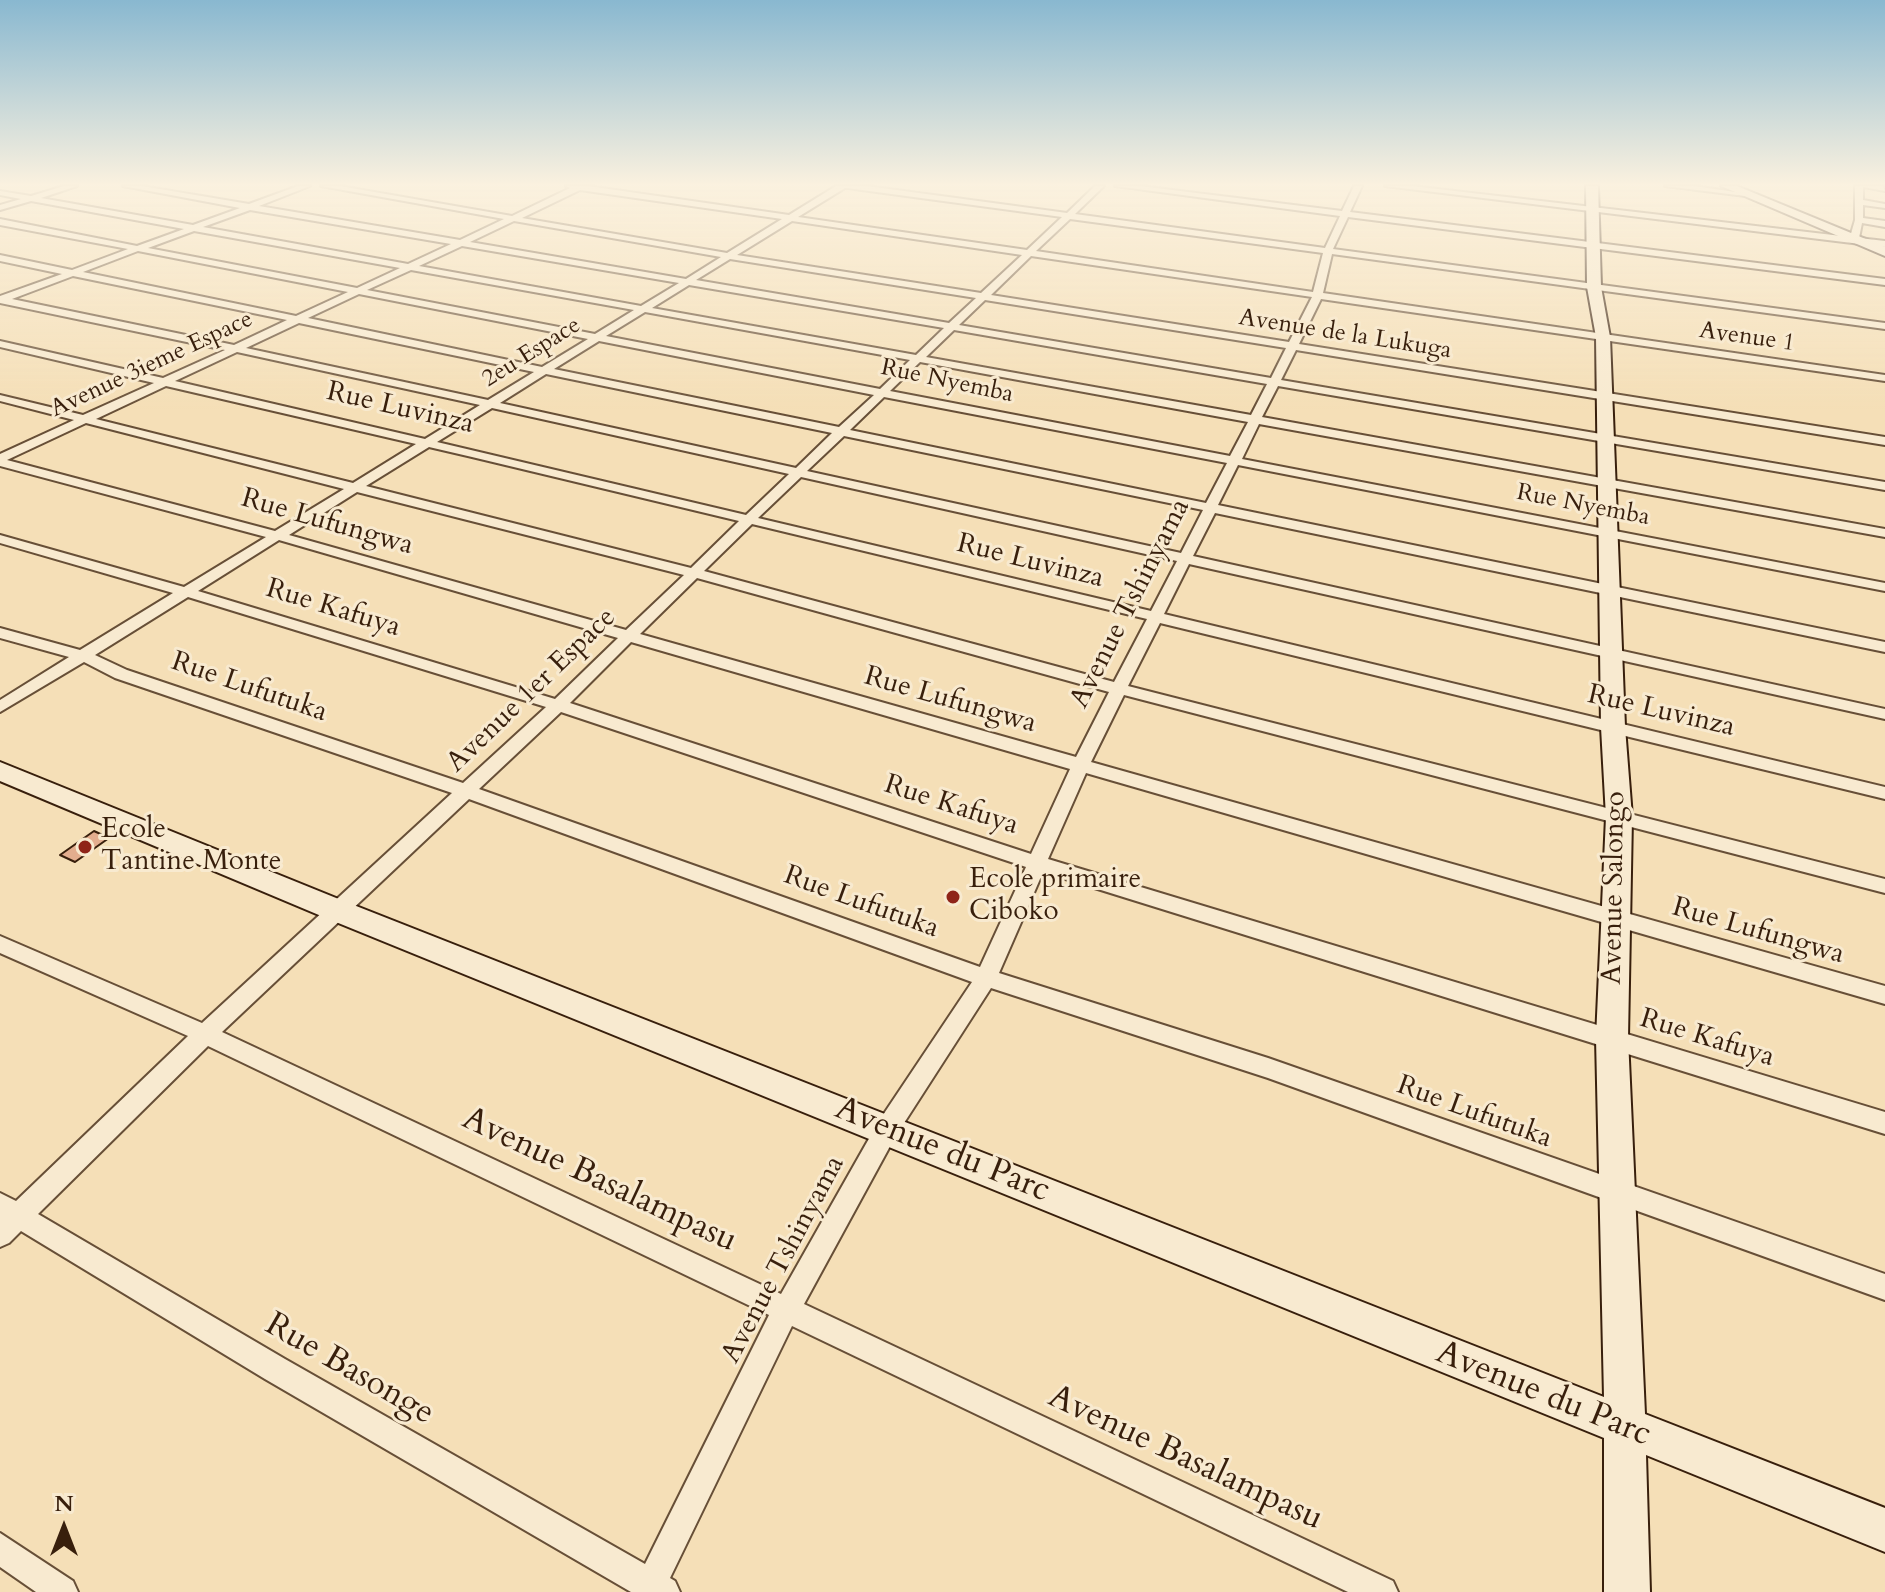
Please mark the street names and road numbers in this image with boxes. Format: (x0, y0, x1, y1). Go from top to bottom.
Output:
street label: Avenue de la Lukuga (1237, 304, 1453, 366)
street label: Avenue 3ieme Espace (46, 306, 258, 424)
street label: 2eu Espace (477, 311, 587, 395)
street label: Avenue 1 (1697, 317, 1797, 359)
street label: Rue Nyemba (878, 354, 1016, 410)
street label: Rue Luvinza (323, 376, 477, 442)
street label: Rue Nyemba (1514, 479, 1652, 533)
street label: Rue Lufungwa (237, 482, 417, 564)
street label: Avenue Tshinyama (1064, 494, 1198, 714)
street label: Rue Luvinza (953, 528, 1107, 596)
street label: Rue Kafuya (262, 573, 404, 645)
street label: Avenue 1er Espace (440, 602, 624, 780)
street label: Rue Lufutuka (167, 646, 331, 730)
street label: Rue Lufungwa (860, 660, 1040, 742)
street label: Rue Luvinza (1584, 679, 1738, 745)
street label: Rue Kafuya (880, 769, 1022, 843)
street label: Avenue Salongo (1597, 791, 1633, 985)
street label: Rue Lufutuka (779, 859, 943, 947)
street label: Rue Lufungwa (1668, 891, 1848, 973)
street label: Rue Kafuya (1636, 1003, 1778, 1075)
street label: Rue Lufutuka (1392, 1069, 1556, 1157)
street label: Avenue du Parc (829, 1089, 1055, 1213)
street label: Avenue Basalampasu (455, 1100, 743, 1262)
street label: Avenue Tshinyama (715, 1151, 853, 1369)
street label: Rue Basonge (257, 1305, 441, 1435)
street label: Avenue du Parc (1430, 1333, 1656, 1457)
street label: Avenue Basalampasu (1041, 1378, 1329, 1540)

